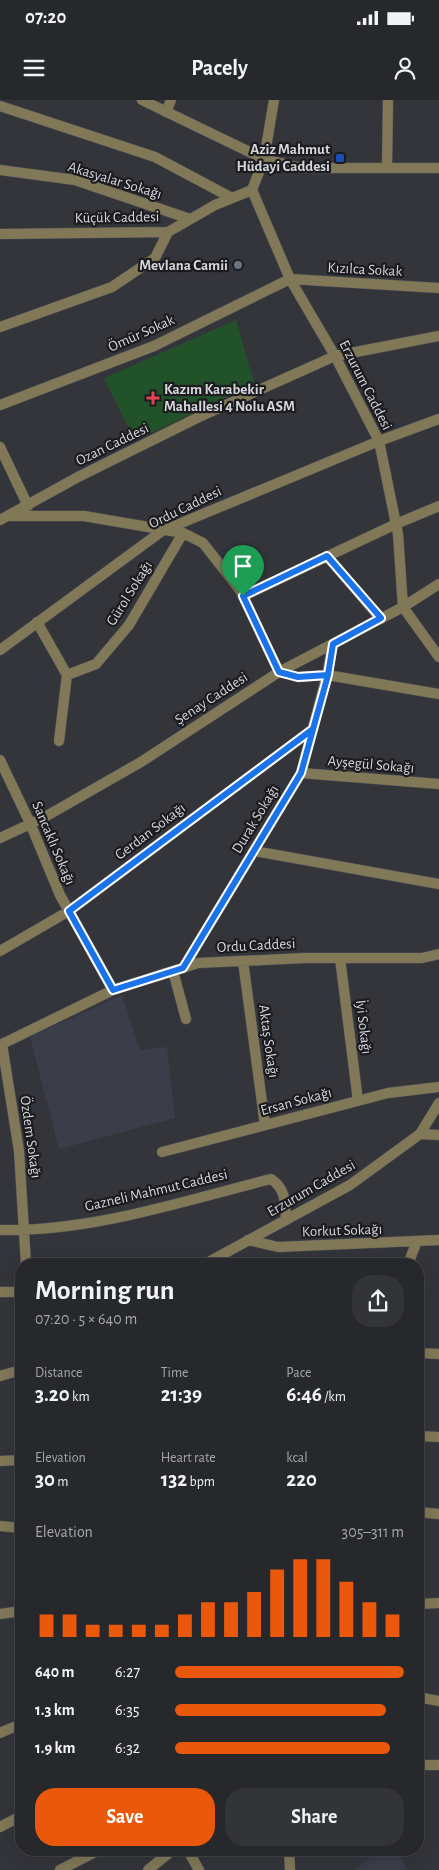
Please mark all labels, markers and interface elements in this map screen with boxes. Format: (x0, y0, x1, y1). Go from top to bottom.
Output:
text: 07:20 (25, 8, 66, 27)
icon: menu (20, 54, 48, 82)
icon: person (391, 54, 419, 82)
text: Pacely (191, 57, 248, 79)
place label: Aziz Mahmut Hüdayi Caddesi (236, 142, 330, 174)
marker: Aziz Mahmut Hüdayi Caddesi (334, 152, 346, 164)
street label: Akasyalar Sokağı (66, 159, 164, 202)
street label: Küçük Caddesi (75, 209, 159, 226)
place label: Mevlana Camii (139, 258, 228, 273)
marker: Mevlana Camii (232, 259, 244, 271)
street label: Kızılca Sokak (327, 260, 403, 279)
street label: Ömür Sokak (105, 310, 177, 355)
street label: Erzurum Caddesi (336, 338, 395, 433)
place label: Kazım Karabekir Mahallesi 4 Nolu ASM (164, 382, 295, 414)
marker: Kazım Karabekir Mahallesi 4 Nolu ASM (146, 391, 160, 405)
street label: Ozan Caddesi (73, 420, 151, 469)
street label: Ordu Caddesi (147, 483, 224, 531)
pin (222, 545, 264, 596)
icon: arrive (229, 552, 257, 580)
street label: Gürol Sokağı (104, 558, 155, 628)
street label: Şenay Caddesi (172, 669, 250, 727)
street label: Ayşegül Sokağı (327, 753, 415, 776)
street label: Durak Sokağı (229, 783, 282, 856)
street label: Sancaklı Sokağı (29, 799, 78, 887)
street label: Gerdan Sokağı (112, 800, 188, 863)
street label: Ordu Caddesi (216, 936, 296, 955)
street label: İyi Sokağı (353, 999, 376, 1055)
street label: Aktaş Sokağı (256, 1003, 281, 1079)
street label: Ersan Sokağı (259, 1085, 333, 1118)
street label: Özdem Sokağı (17, 1095, 46, 1179)
street label: Erzurum Caddesi (265, 1157, 358, 1220)
street label: Gazneli Mahmut Caddesi (83, 1167, 229, 1214)
street label: Korkut Sokağı (302, 1222, 382, 1239)
button: share (352, 1275, 404, 1327)
text: Morning run (35, 1277, 175, 1305)
text: 07:20 · 5 × 640 m (35, 1311, 137, 1327)
text: Distance (35, 1366, 82, 1380)
text: Time (161, 1366, 189, 1380)
text: Pace (286, 1366, 312, 1380)
text: 3.20 (35, 1384, 70, 1405)
text: 21:39 (161, 1384, 202, 1405)
text: 6:46 (286, 1384, 322, 1405)
text: km (70, 1390, 90, 1404)
text: /km (322, 1390, 346, 1404)
text: Elevation (35, 1451, 86, 1465)
text: Heart rate (161, 1451, 216, 1465)
text: kcal (286, 1451, 308, 1465)
text: 30 (35, 1469, 55, 1490)
text: 132 (161, 1469, 187, 1490)
text: 220 (286, 1469, 317, 1490)
text: m (55, 1475, 69, 1489)
text: bpm (187, 1475, 215, 1489)
text: Elevation (35, 1524, 93, 1540)
text: 305–311 m (342, 1524, 404, 1540)
text: 640 m (35, 1664, 74, 1680)
text: 6:27 (115, 1664, 140, 1680)
text: 1.3 km (35, 1702, 75, 1718)
text: 6:35 (115, 1702, 139, 1718)
text: 1.9 km (35, 1740, 75, 1756)
text: 6:32 (115, 1740, 140, 1756)
button: Save (35, 1788, 215, 1846)
button: Share (225, 1788, 404, 1846)

